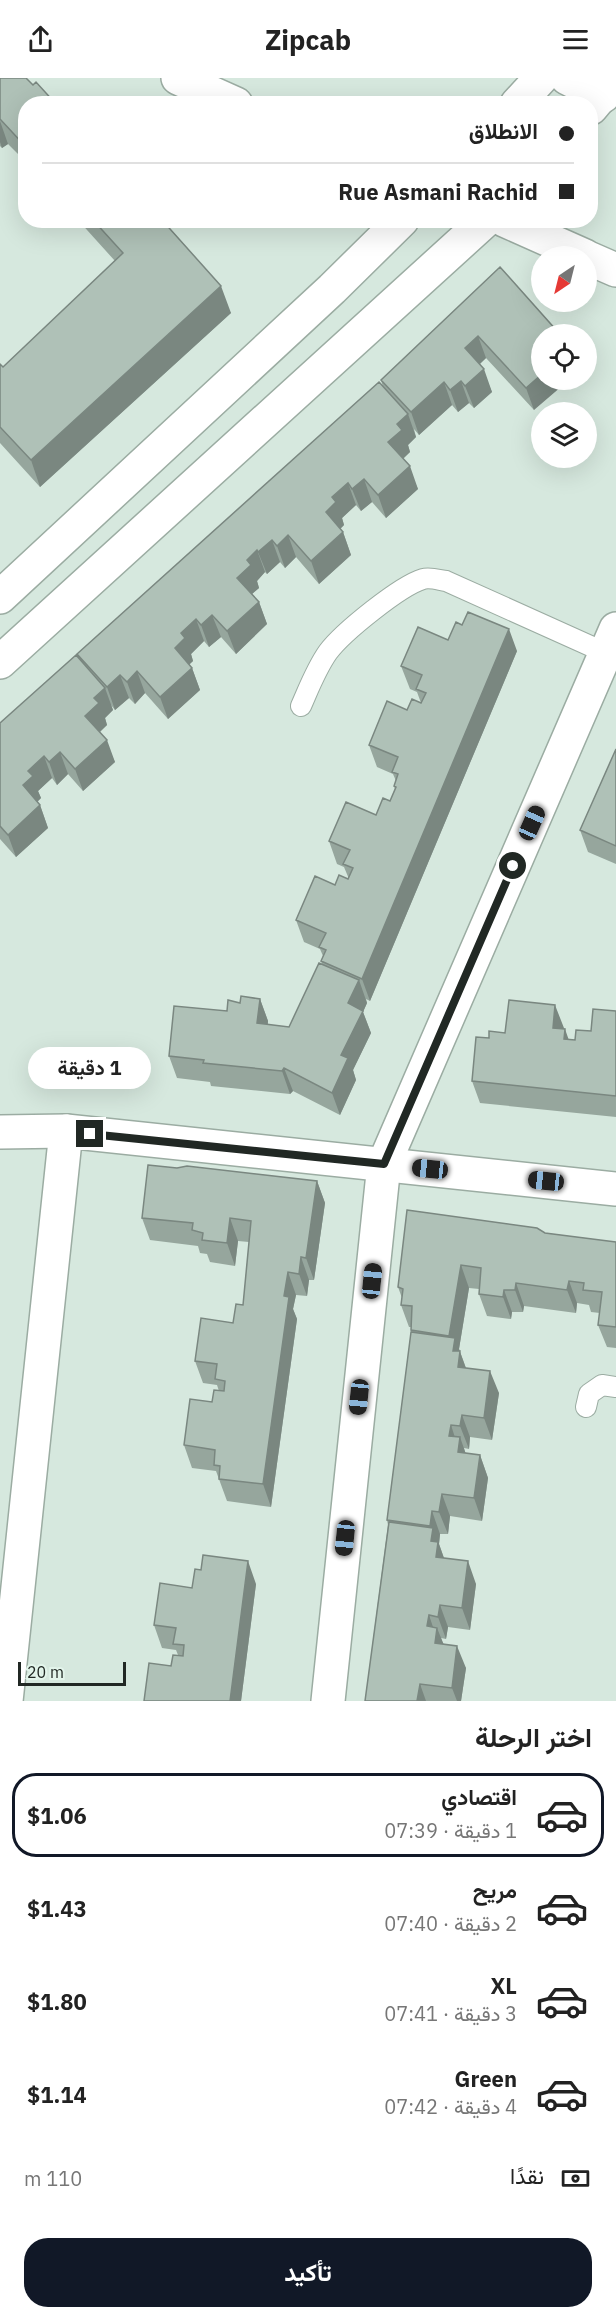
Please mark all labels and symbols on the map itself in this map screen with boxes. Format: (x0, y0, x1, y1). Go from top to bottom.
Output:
north arrow (531, 246, 597, 312)
car (516, 803, 548, 843)
route start (499, 852, 526, 879)
callout: 1 دقيقة (28, 1047, 152, 1089)
route end (76, 1120, 103, 1147)
car (411, 1158, 449, 1180)
car (527, 1170, 565, 1192)
car (361, 1262, 383, 1300)
car (348, 1378, 370, 1416)
car (334, 1519, 356, 1557)
scale bar (18, 1659, 126, 1686)

